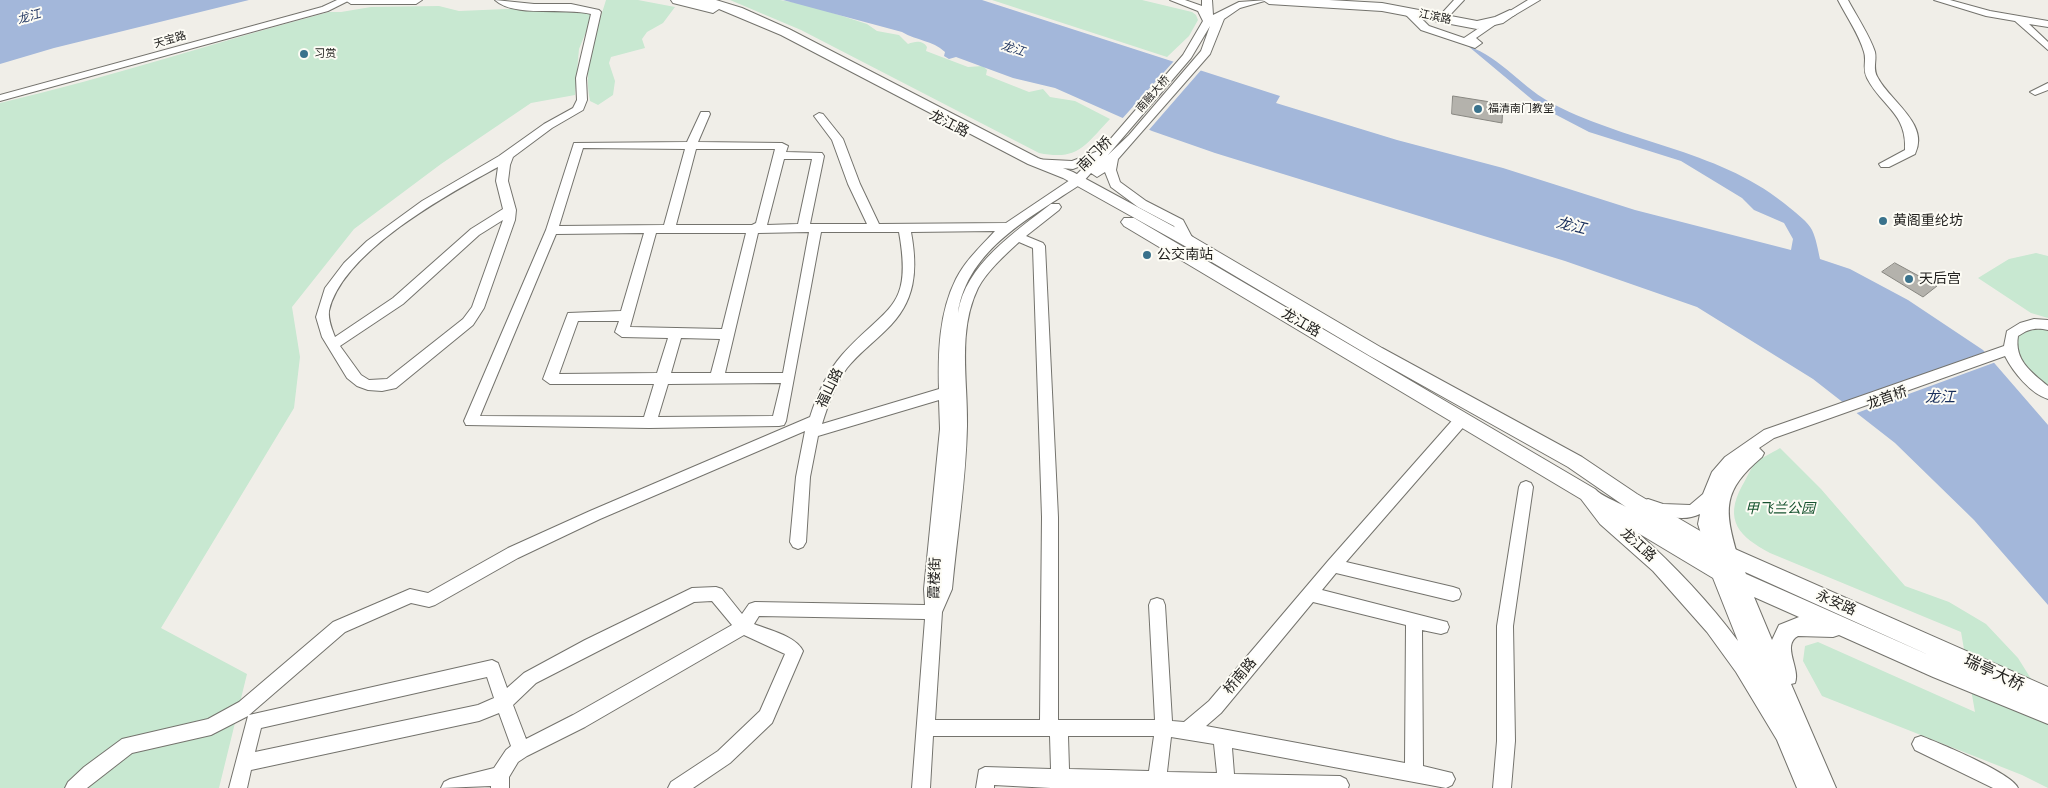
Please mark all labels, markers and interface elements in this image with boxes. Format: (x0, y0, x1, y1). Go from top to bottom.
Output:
water label: 龙江 (15, 7, 43, 27)
street label: 江滨路 (1417, 7, 1453, 27)
street label: 天宝路 (152, 29, 188, 51)
water label: 龙江 (999, 38, 1027, 60)
place label: 习赏 (314, 47, 336, 61)
marker: 习赏 (298, 48, 310, 60)
street label: 南融大桥 (1134, 73, 1172, 115)
place label: 福清南门教堂 (1488, 102, 1554, 116)
marker: 福清南门教堂 (1472, 103, 1484, 115)
street label: 龙江路 (926, 107, 972, 141)
street label: 南门桥 (1074, 133, 1116, 175)
place label: 黄阁重纶坊 (1893, 213, 1963, 229)
water label: 龙江 (1554, 214, 1588, 238)
marker: 黄阁重纶坊 (1877, 215, 1889, 227)
place label: 公交南站 (1157, 247, 1213, 263)
marker: 公交南站 (1141, 249, 1153, 261)
place label: 天后宫 (1919, 271, 1961, 287)
marker: 天后宫 (1903, 273, 1915, 285)
street label: 龙江路 (1279, 305, 1323, 341)
street label: 福山路 (813, 365, 847, 411)
street label: 龙首桥 (1864, 383, 1910, 413)
water label: 龙江 (1925, 389, 1955, 407)
park label: 甲飞兰公园 (1745, 501, 1815, 517)
street label: 龙江路 (1617, 525, 1659, 565)
street label: 霞楼街 (926, 557, 944, 599)
street label: 永安路 (1813, 587, 1859, 619)
street label: 瑞亭大桥 (1961, 651, 2027, 695)
street label: 桥南路 (1220, 655, 1260, 697)

